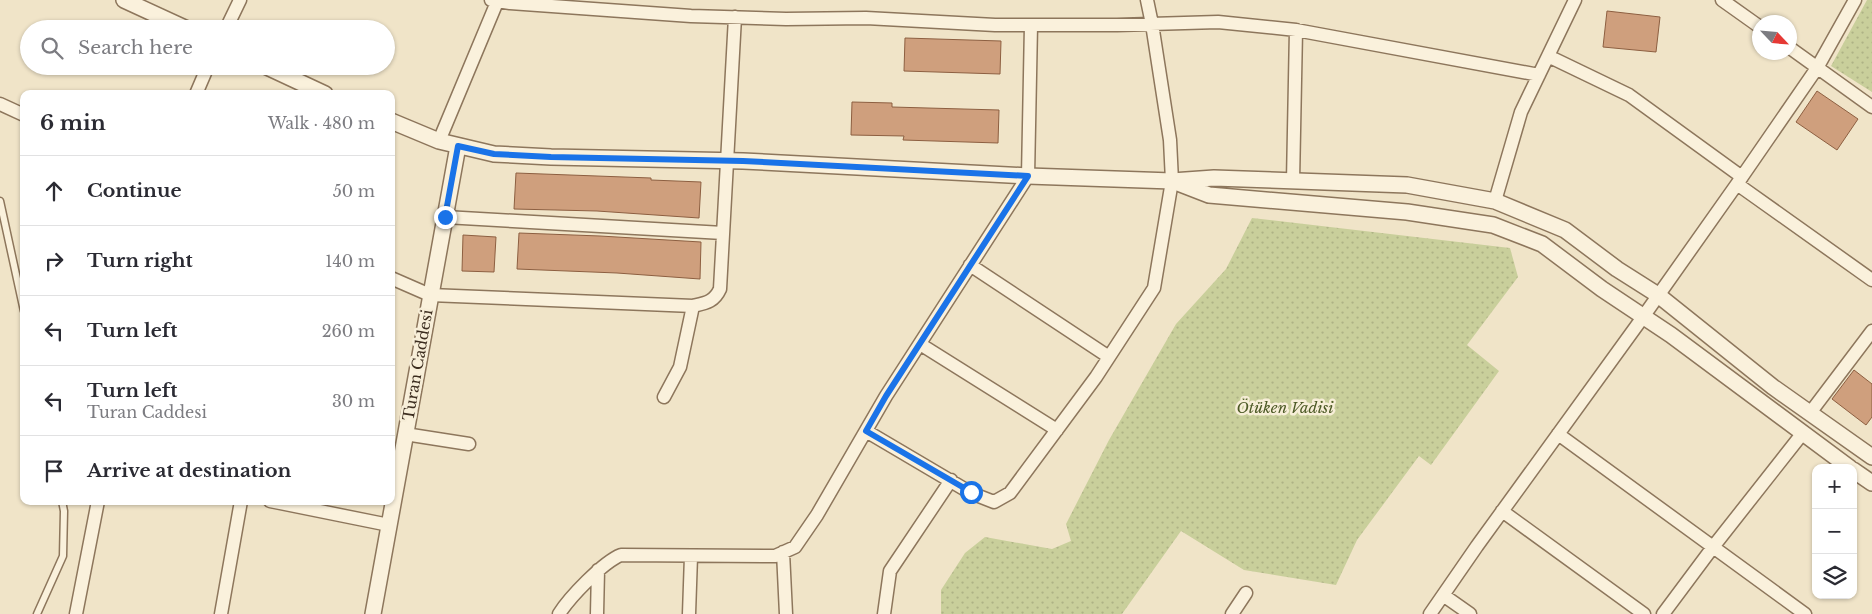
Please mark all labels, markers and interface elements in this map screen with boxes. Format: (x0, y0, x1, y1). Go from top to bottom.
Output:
north arrow (1752, 15, 1797, 60)
search box (20, 20, 395, 75)
icon: search (38, 34, 66, 62)
text: Search here (78, 36, 193, 59)
text: 6 min (40, 110, 106, 136)
text: Walk · 480 m (268, 113, 375, 133)
icon: ahead (40, 177, 68, 205)
text: Continue (87, 179, 182, 202)
text: 50 m (333, 181, 375, 201)
route end (434, 206, 457, 229)
icon: right (40, 247, 68, 275)
text: Turn right (87, 249, 193, 272)
text: 140 m (325, 251, 375, 271)
street label: Turan Caddesi (398, 308, 437, 422)
icon: left (40, 317, 68, 345)
text: Turn left (87, 319, 178, 342)
text: 260 m (322, 321, 375, 341)
text: Turn left (87, 379, 178, 402)
icon: left (40, 387, 68, 415)
text: 30 m (332, 391, 375, 411)
park label: Ötüken Vadisi (1237, 398, 1334, 417)
text: Turan Caddesi (87, 402, 207, 422)
icon: arrive (40, 457, 68, 485)
text: Arrive at destination (87, 459, 291, 482)
map controls (1812, 464, 1857, 599)
button: + (1812, 464, 1857, 509)
route start (960, 481, 983, 504)
button: − (1812, 509, 1857, 554)
button: layers (1812, 554, 1857, 599)

